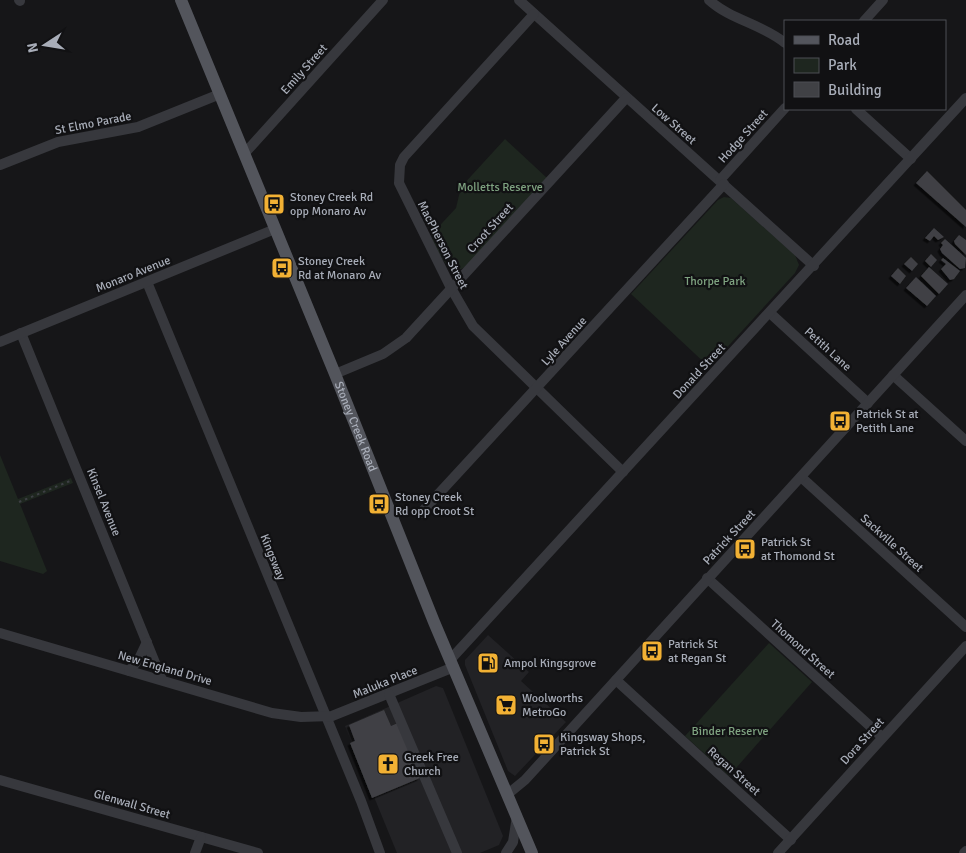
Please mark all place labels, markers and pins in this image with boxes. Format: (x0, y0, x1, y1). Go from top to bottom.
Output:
place label: Stoney Creek Rd opp Monaro Av (290, 190, 373, 219)
bus stop icon: Stoney Creek Rd opp Monaro Av (262, 192, 286, 216)
place label: Stoney Creek Rd at Monaro Av (298, 254, 382, 283)
bus stop icon: Stoney Creek Rd at Monaro Av (270, 256, 294, 280)
place label: Patrick St at Petith Lane (856, 407, 919, 436)
bus stop icon: Patrick St at Petith Lane (828, 409, 852, 433)
place label: Stoney Creek Rd opp Croot St (395, 490, 474, 519)
bus stop icon: Stoney Creek Rd opp Croot St (367, 492, 391, 516)
place label: Patrick St at Thomond St (761, 535, 835, 564)
bus stop icon: Patrick St at Thomond St (733, 537, 757, 561)
place label: Patrick St at Regan St (668, 637, 726, 666)
bus stop icon: Patrick St at Regan St (640, 639, 664, 663)
fuel station icon: Ampol Kingsgrove (476, 651, 500, 675)
place label: Ampol Kingsgrove (504, 656, 596, 671)
place label: Woolworths MetroGo (522, 691, 583, 720)
supermarket icon: Woolworths MetroGo (494, 693, 518, 717)
place label: Kingsway Shops, Patrick St (560, 730, 646, 759)
bus stop icon: Kingsway Shops, Patrick St (532, 732, 556, 756)
place label: Greek Free Church (404, 750, 459, 779)
church icon: Greek Free Church (376, 752, 400, 776)

